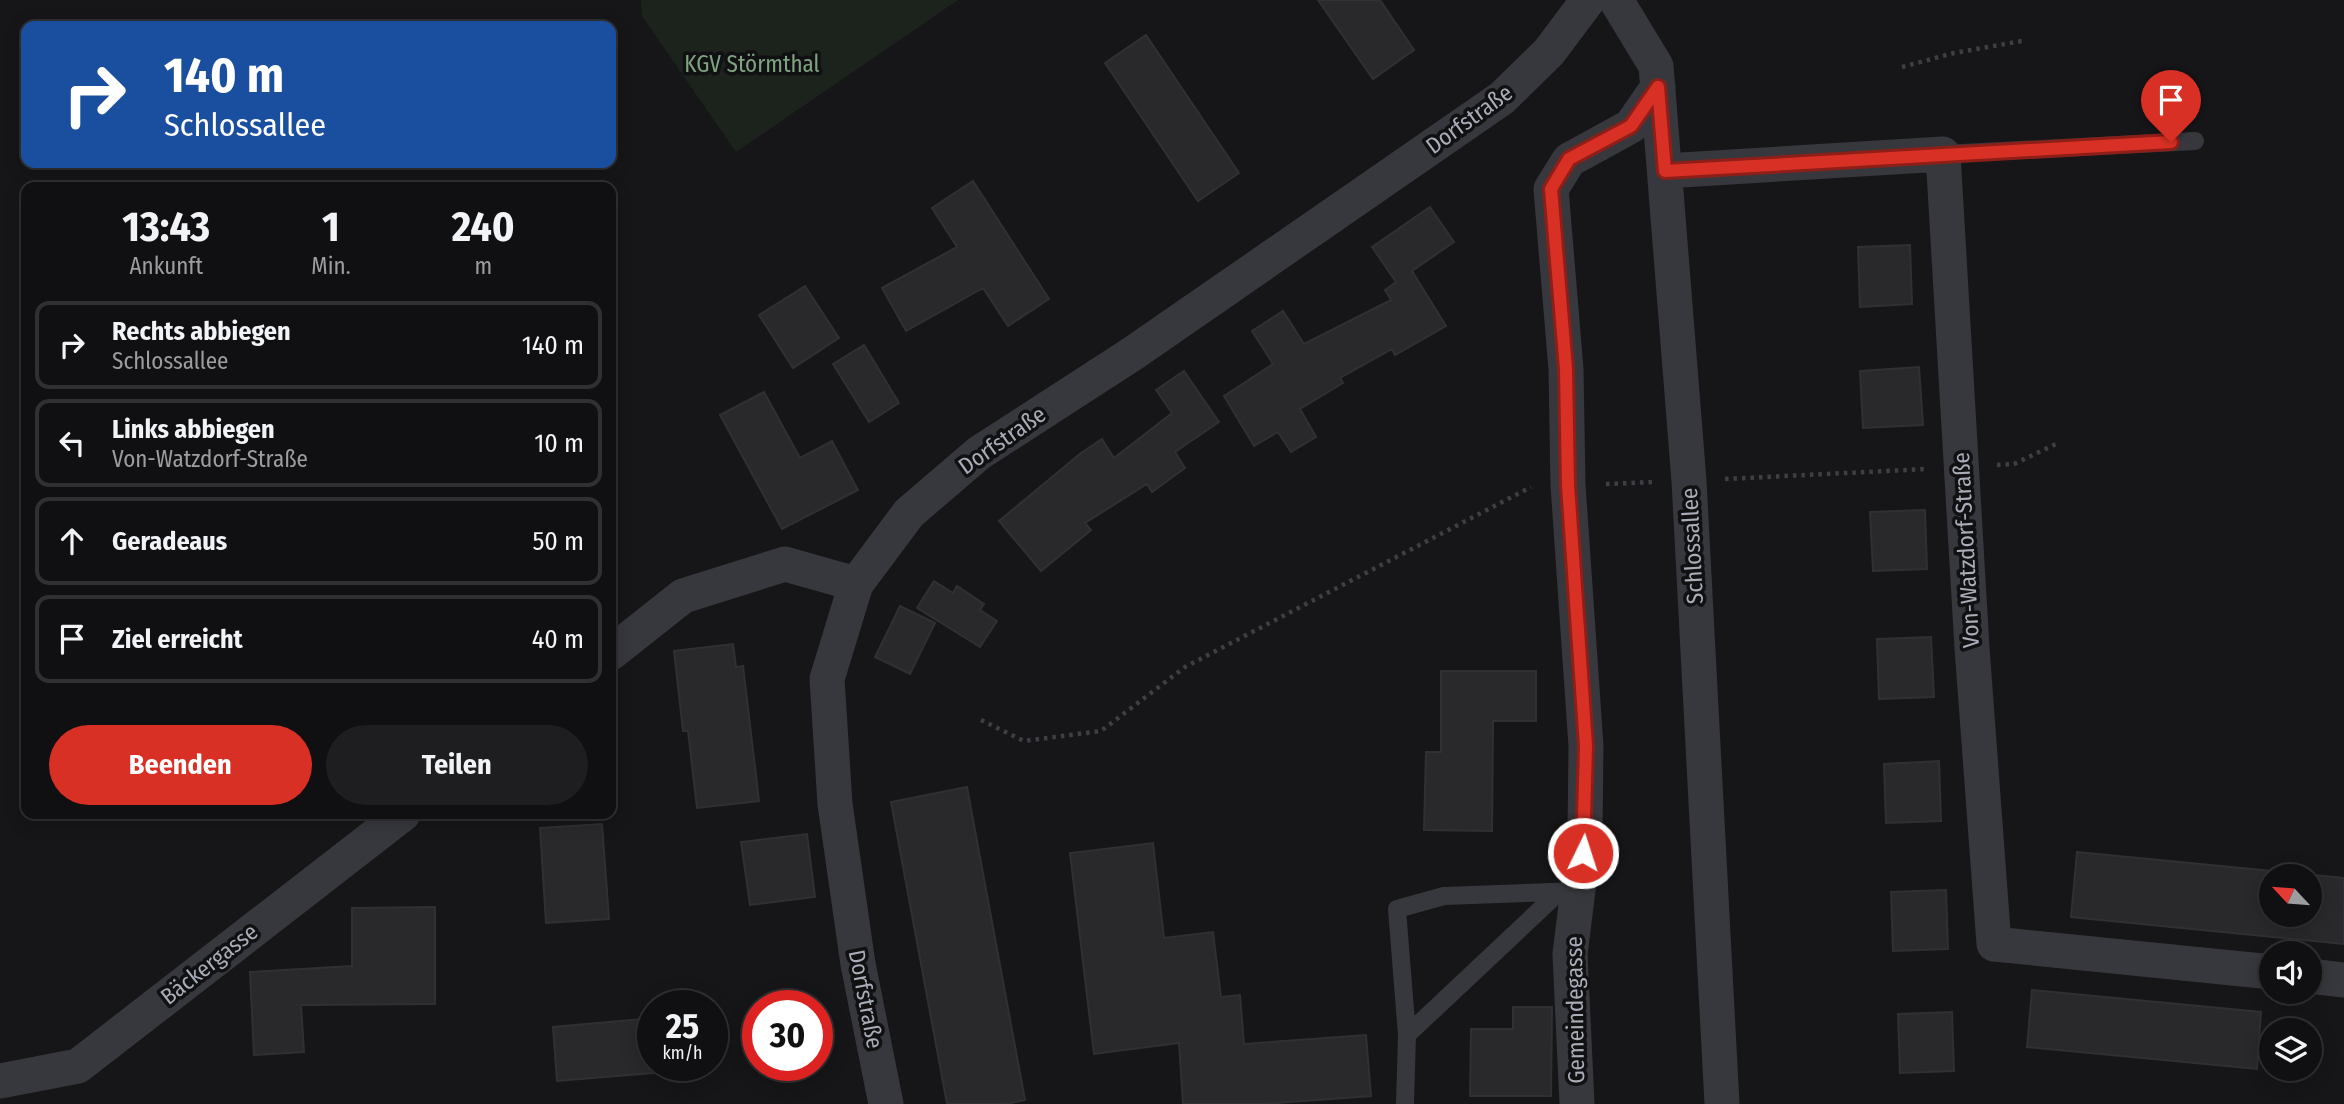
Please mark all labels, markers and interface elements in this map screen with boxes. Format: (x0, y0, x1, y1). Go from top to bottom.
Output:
text: 140 m (164, 46, 284, 105)
icon: right (49, 49, 140, 140)
park label: KGV Störmthal (684, 50, 820, 78)
pin (2141, 70, 2201, 142)
street label: Dorfstraße (1420, 78, 1518, 160)
icon: arrive (2152, 81, 2190, 119)
text: Schlossallee (164, 106, 326, 144)
text: 13:43 (122, 202, 210, 252)
text: 1 (322, 202, 340, 252)
text: 240 (452, 202, 515, 252)
text: Ankunft (129, 252, 203, 280)
text: Min. (311, 252, 351, 280)
text: m (474, 252, 492, 280)
text: Rechts abbiegen (112, 316, 291, 347)
icon: right (53, 326, 91, 364)
text: 140 m (522, 330, 584, 361)
text: Schlossallee (112, 347, 228, 375)
street label: Dorfstraße (953, 400, 1051, 480)
text: Links abbiegen (112, 414, 275, 445)
icon: left (53, 424, 91, 462)
text: 10 m (534, 428, 584, 459)
text: Von-Watzdorf-Straße (112, 445, 308, 473)
street label: Von-Watzdorf-Straße (1947, 451, 1985, 649)
street label: Schlossallee (1675, 487, 1709, 605)
icon: ahead (53, 522, 91, 560)
text: Geradeaus (112, 526, 227, 557)
text: 50 m (532, 526, 584, 557)
icon: arrive (53, 620, 91, 658)
text: Ziel erreicht (112, 624, 243, 655)
text: 40 m (532, 624, 584, 655)
button: Beenden (49, 725, 312, 805)
button: Teilen (326, 725, 588, 805)
position arrow (1546, 816, 1620, 890)
north arrow (2259, 864, 2322, 928)
map controls (2259, 864, 2322, 1081)
street label: Bäckergasse (155, 917, 263, 1011)
street label: Gemeindegasse (1560, 936, 1590, 1084)
button: sound (2259, 941, 2322, 1004)
street label: Dorfstraße (843, 947, 889, 1051)
speed limit sign: 30 (742, 990, 833, 1081)
text: 25 (666, 1005, 699, 1047)
button: layers (2259, 1018, 2322, 1081)
text: km/h (662, 1042, 703, 1064)

